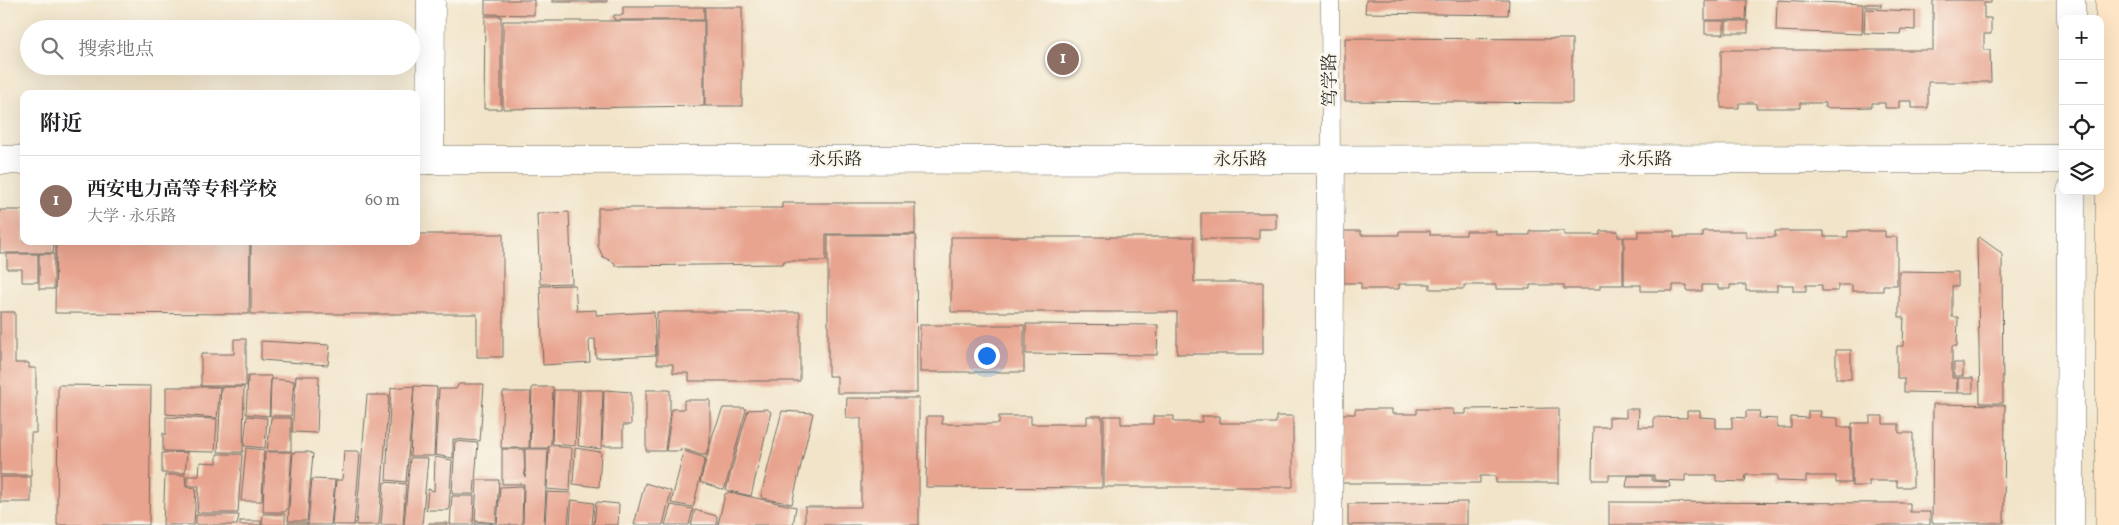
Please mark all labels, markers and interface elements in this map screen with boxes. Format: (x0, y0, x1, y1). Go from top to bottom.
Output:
map controls (2059, 15, 2104, 195)
button: + (2059, 15, 2104, 60)
search box (20, 20, 420, 75)
icon: search (38, 34, 66, 62)
text: 搜索地点 (78, 37, 154, 63)
pin: 1 (1047, 40, 1079, 78)
street label: 笃学路 (1318, 53, 1344, 107)
button: − (2059, 60, 2104, 105)
button: locate (2059, 105, 2104, 150)
text: 附近 (40, 110, 82, 139)
street label: 永乐路 (808, 148, 862, 173)
street label: 永乐路 (1213, 148, 1267, 173)
street label: 永乐路 (1618, 148, 1672, 173)
button: layers (2059, 150, 2104, 195)
text: 西安电力高等专科学校 (87, 177, 277, 203)
text: 1 (53, 190, 59, 212)
text: 60 m (365, 190, 400, 212)
text: 大学 · 永乐路 (87, 206, 177, 228)
your location (974, 343, 1000, 369)

